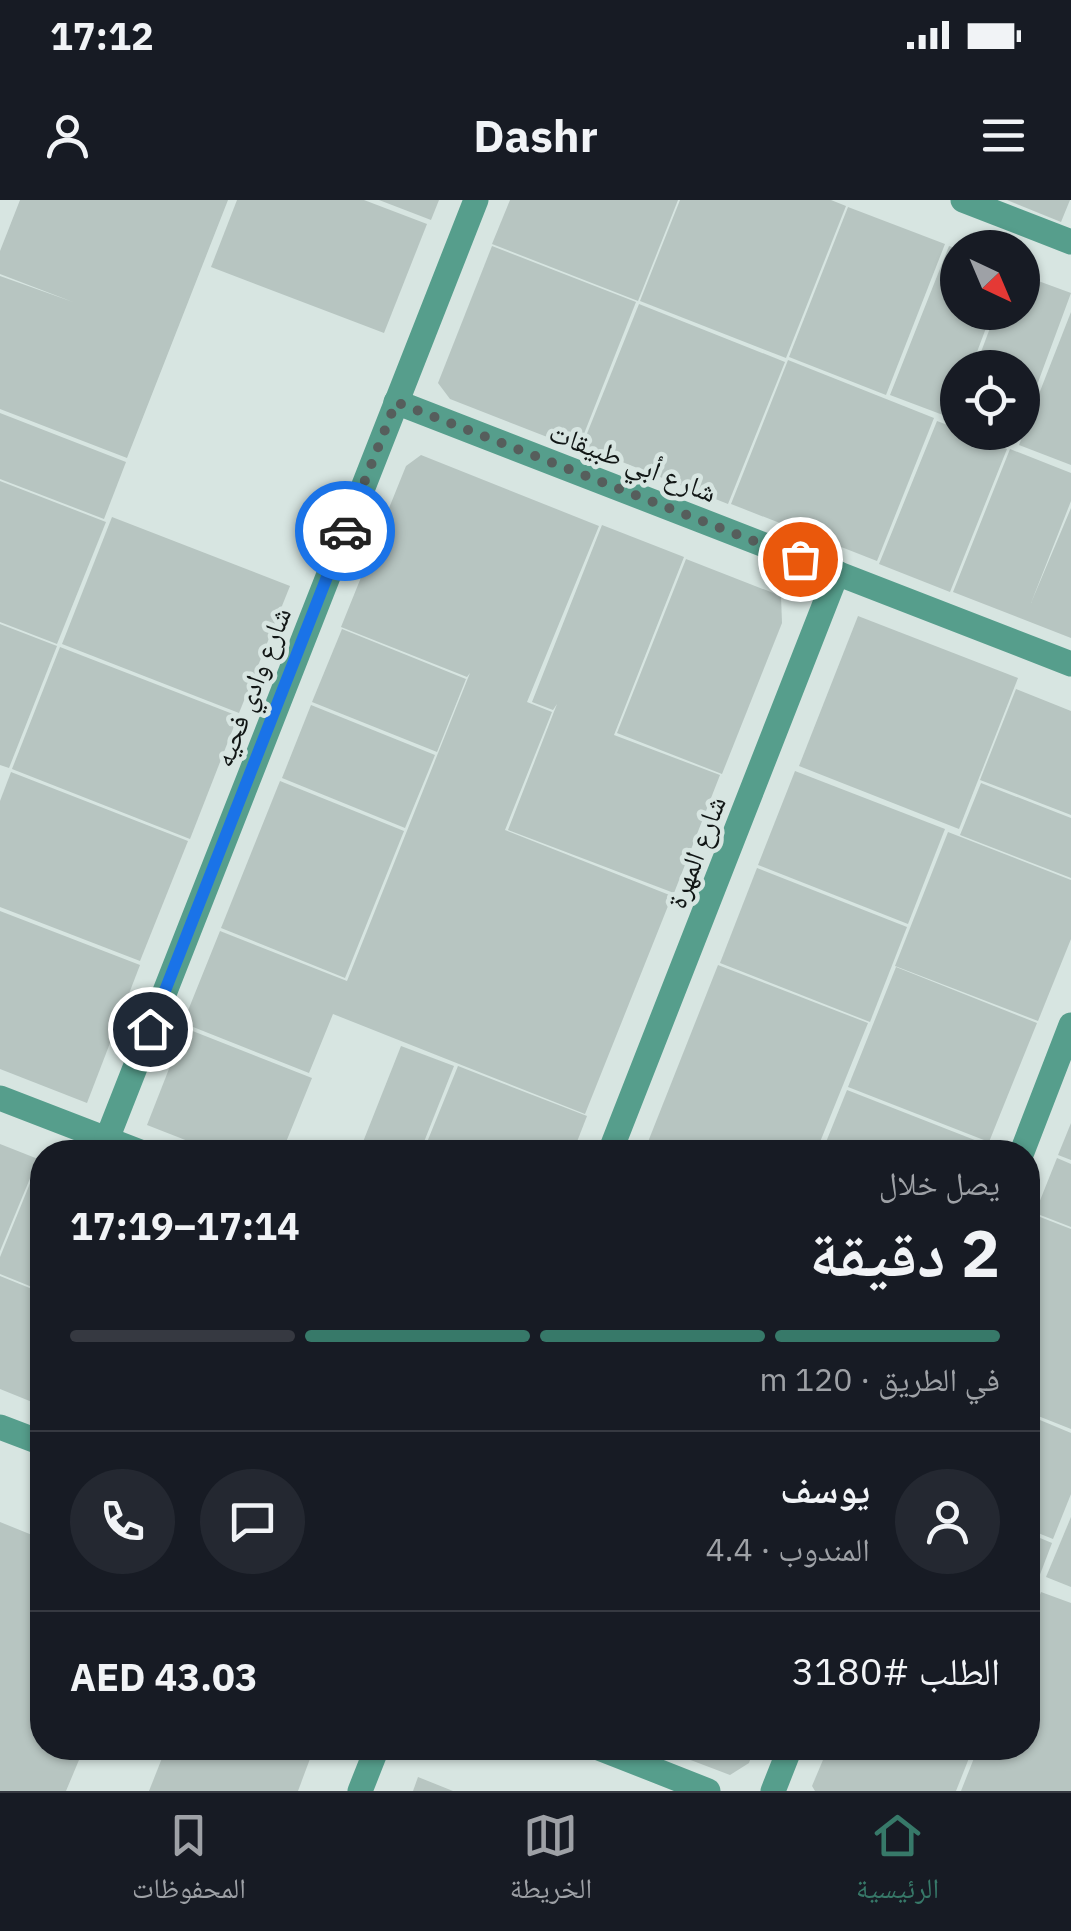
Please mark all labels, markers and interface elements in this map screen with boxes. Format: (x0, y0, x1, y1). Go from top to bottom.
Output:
text: 17:12 (50, 11, 154, 60)
text: Dashr (473, 106, 598, 164)
icon: person (40, 108, 95, 163)
icon: menu (976, 108, 1031, 163)
north arrow (940, 230, 1040, 330)
map controls (940, 230, 1040, 450)
button: locate (940, 350, 1040, 450)
street label: شارع أبي طبيقات (542, 413, 722, 515)
courier (295, 481, 395, 581)
icon: car (318, 504, 373, 559)
pin (758, 517, 843, 602)
icon: bag (773, 532, 828, 587)
street label: شارع وادي فحيه (204, 602, 304, 774)
street label: شارع المهرة (657, 790, 734, 913)
pin (108, 987, 193, 1072)
icon: home (123, 1002, 178, 1057)
text: يصل خلال (879, 1162, 1000, 1204)
text: 17:14–17:19 (70, 1201, 300, 1250)
text: 2 دقيقة (809, 1210, 1000, 1295)
text: في الطريق · 120 m (759, 1358, 1000, 1400)
text: يوسف (780, 1464, 870, 1513)
button: phone (70, 1469, 175, 1574)
button: chat (200, 1469, 305, 1574)
button: person (895, 1469, 1000, 1574)
text: المندوب · 4.4 (706, 1528, 870, 1570)
text: الطلب #3180 (791, 1646, 1000, 1695)
text: AED 43.03 (70, 1652, 258, 1701)
tab: المحفوظات (132, 1808, 246, 1916)
tab: الخريطة (510, 1808, 592, 1916)
tab: الرئيسية (856, 1808, 939, 1916)

